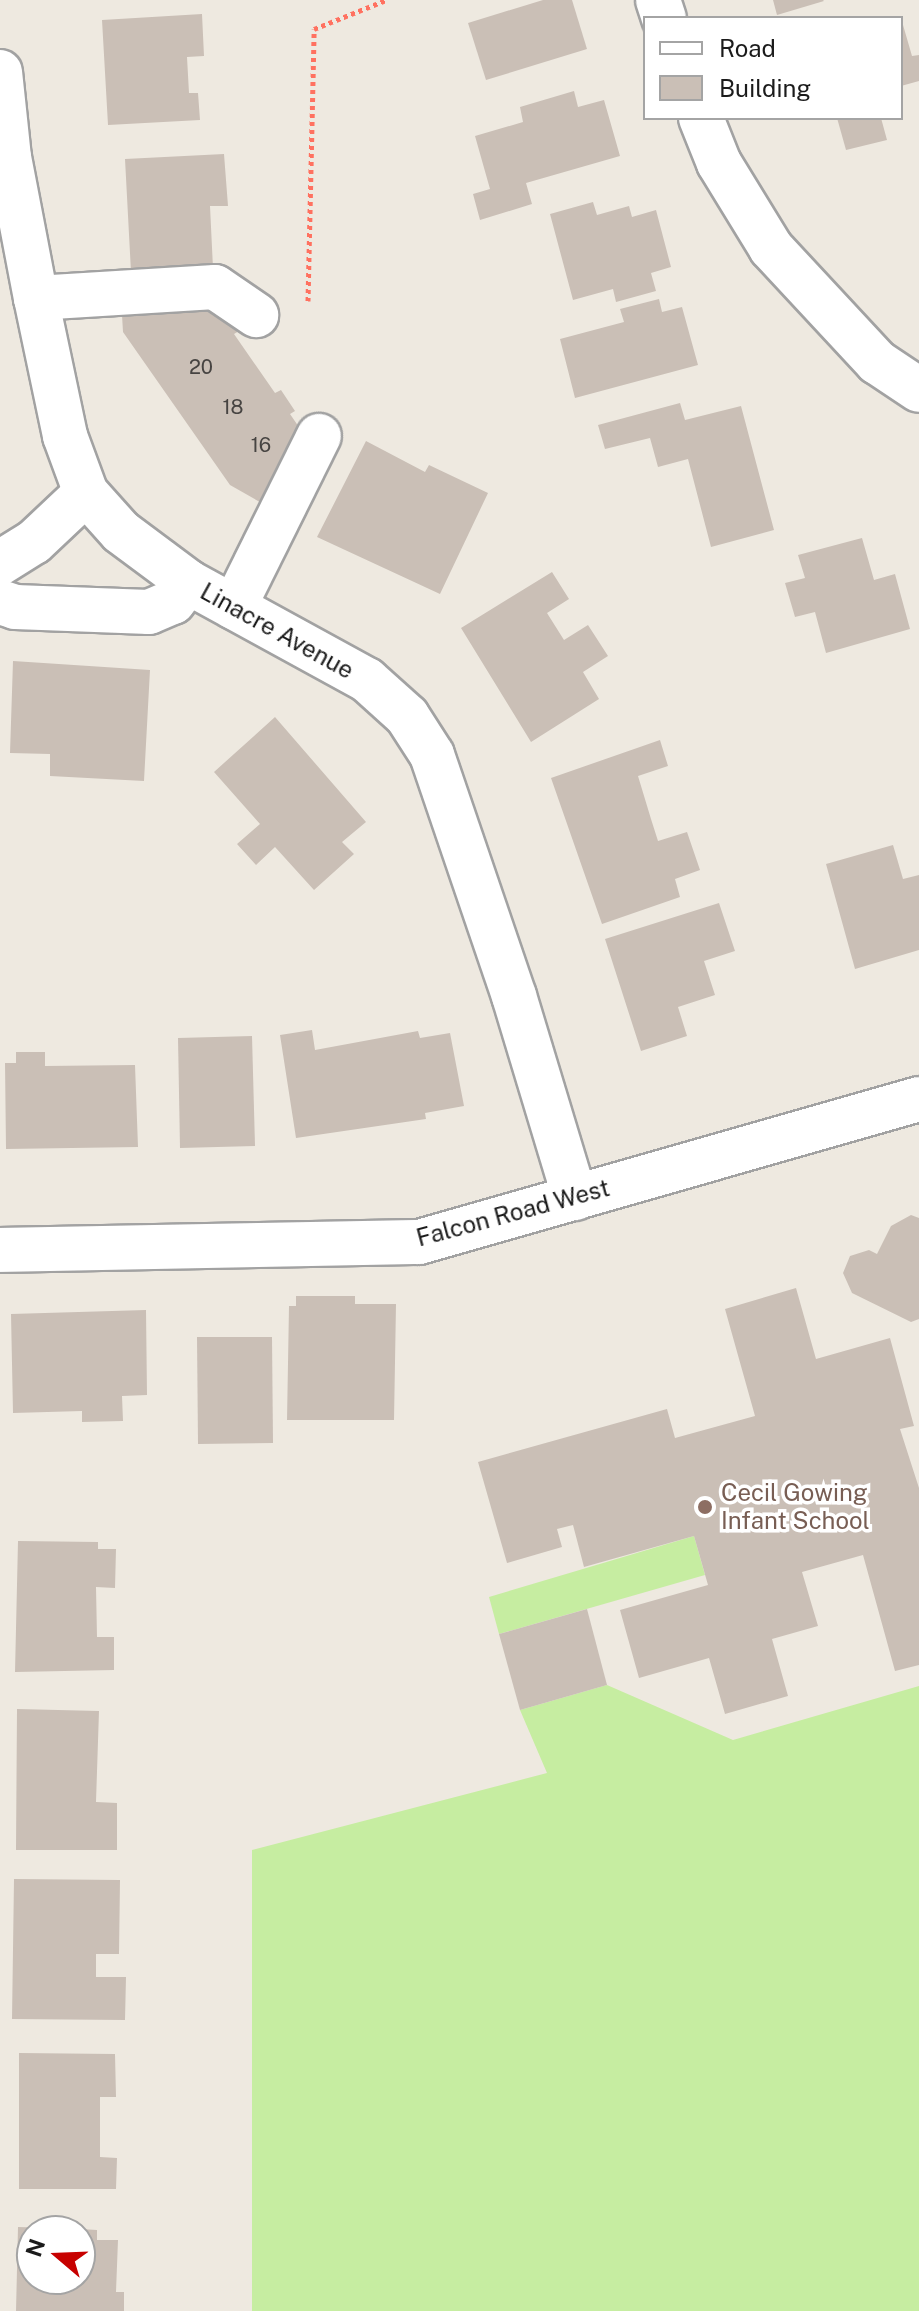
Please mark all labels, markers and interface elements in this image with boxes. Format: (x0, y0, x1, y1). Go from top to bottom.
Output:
legend (643, 16, 903, 120)
text: Road (719, 34, 776, 62)
text: Building (719, 74, 811, 102)
house number: 20 (189, 355, 213, 379)
house number: 18 (222, 395, 244, 419)
house number: 16 (251, 433, 271, 457)
street label: Linacre Avenue (195, 577, 359, 685)
street label: Falcon Road West (413, 1173, 613, 1253)
place label: Cecil Gowing Infant School (721, 1479, 870, 1535)
marker: Cecil Gowing Infant School (696, 1498, 714, 1516)
north arrow (16, 2215, 96, 2295)
text: N (20, 2235, 50, 2260)

